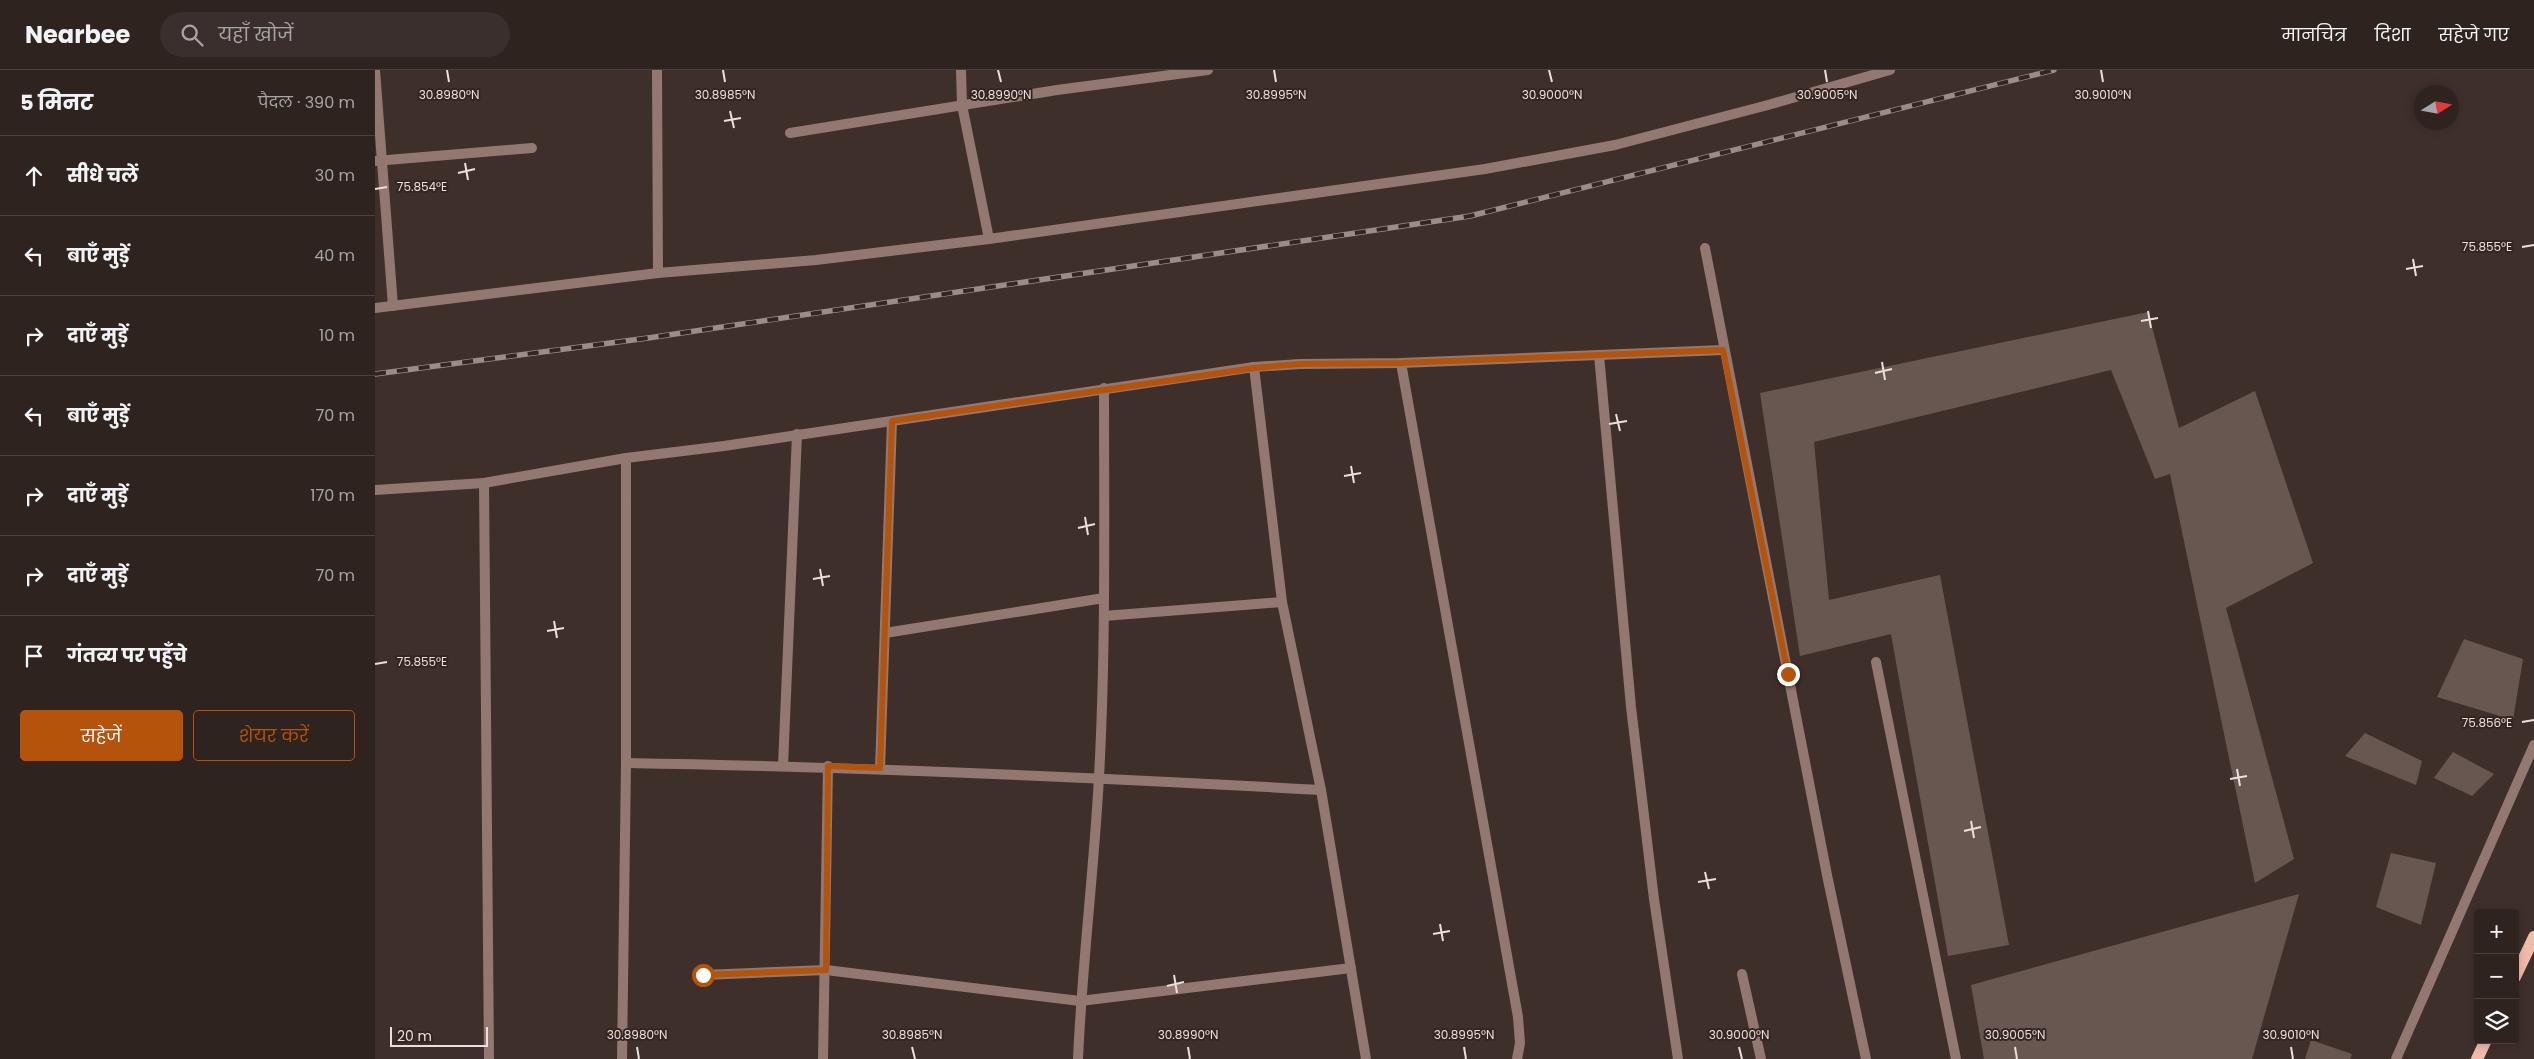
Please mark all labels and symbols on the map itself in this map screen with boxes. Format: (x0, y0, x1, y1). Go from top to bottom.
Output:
north arrow (2414, 85, 2459, 130)
text: 30.8980°N (419, 86, 479, 103)
text: 30.8985°N (695, 86, 755, 103)
text: 30.8990°N (971, 86, 1031, 103)
text: 30.8995°N (1246, 86, 1306, 103)
text: 30.9000°N (1522, 86, 1582, 103)
text: 30.9005°N (1797, 86, 1857, 103)
text: 30.9010°N (2075, 86, 2131, 103)
text: 75.854°E (397, 178, 447, 195)
text: 75.855°E (2462, 238, 2512, 255)
text: 75.855°E (397, 653, 447, 670)
route end (1777, 663, 1800, 686)
text: 75.856°E (2462, 714, 2512, 731)
route start (692, 964, 715, 987)
scale bar (390, 1024, 487, 1047)
text: 30.8980°N (607, 1026, 667, 1043)
text: 30.8985°N (882, 1026, 942, 1043)
text: 30.8990°N (1158, 1026, 1218, 1043)
text: 30.8995°N (1434, 1026, 1494, 1043)
text: 30.9000°N (1709, 1026, 1769, 1043)
text: 30.9005°N (1985, 1026, 2045, 1043)
text: 30.9010°N (2263, 1026, 2319, 1043)

